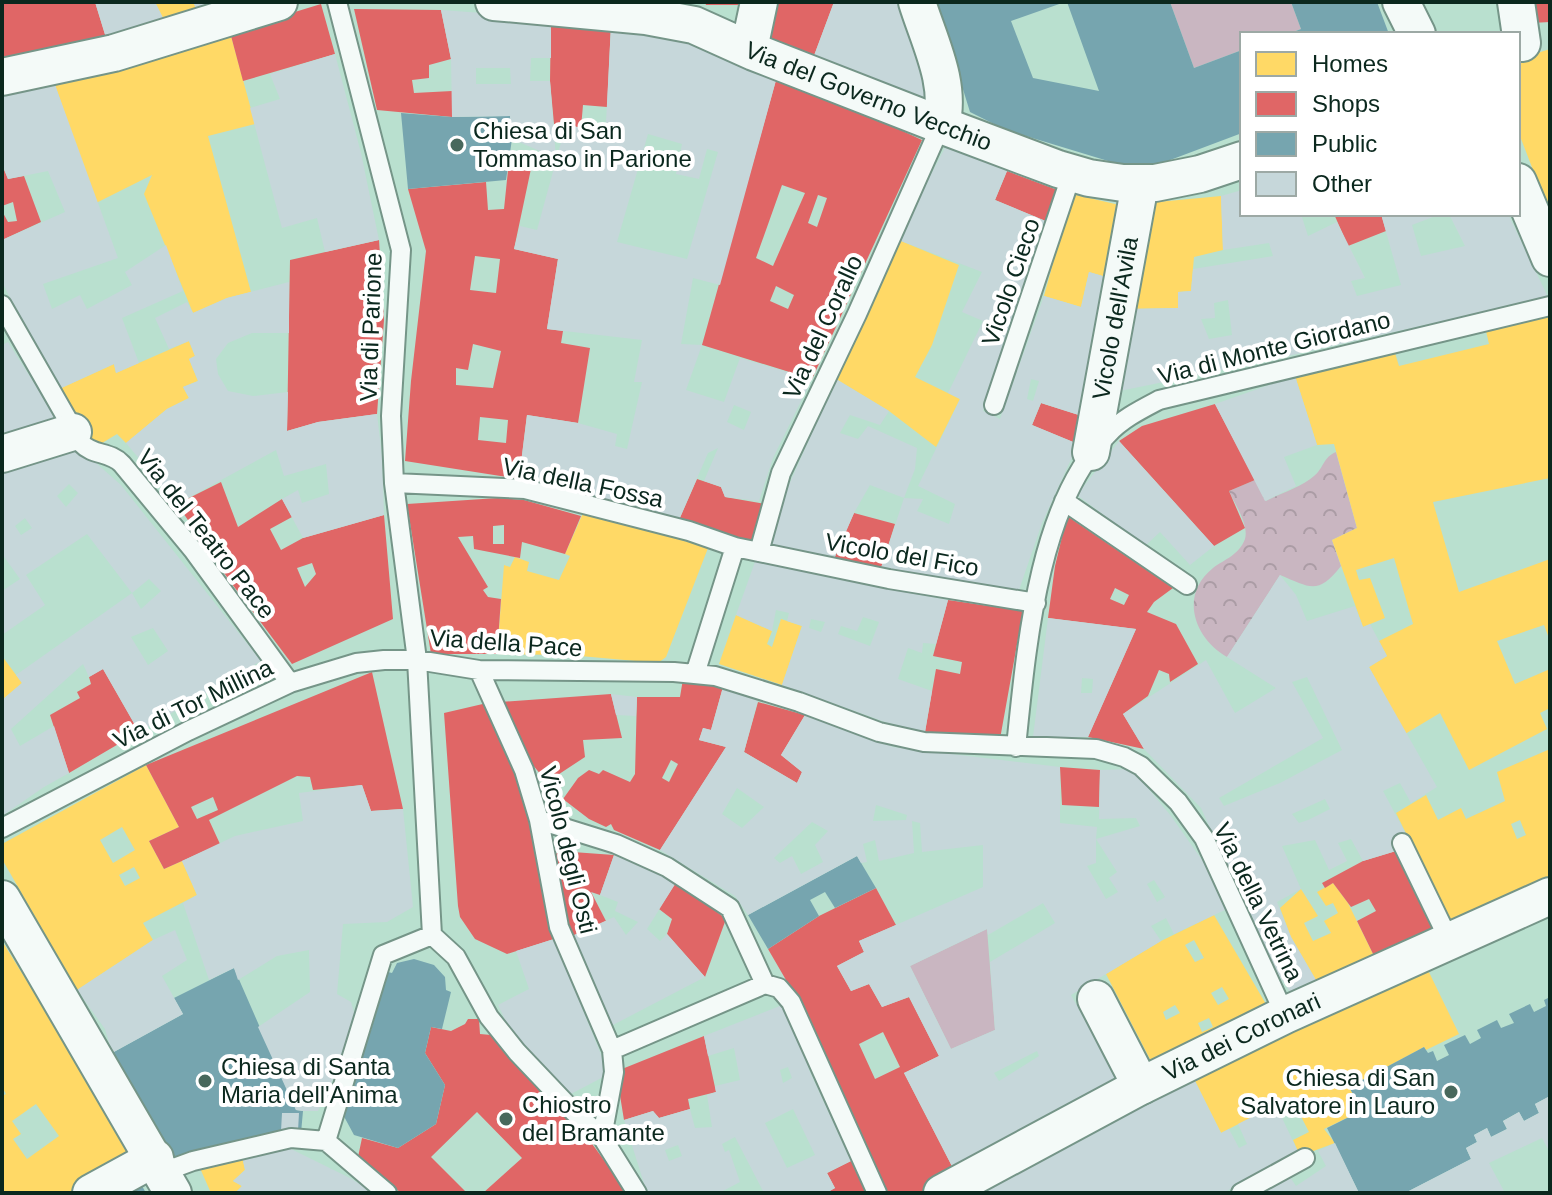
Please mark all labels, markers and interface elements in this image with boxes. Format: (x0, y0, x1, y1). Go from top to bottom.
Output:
legend (1240, 32, 1520, 216)
street label: Via del Governo Vecchio (741, 36, 996, 156)
text: Homes (1312, 50, 1388, 77)
text: Shops (1312, 90, 1380, 117)
place label: Chiesa di San Tommaso in Parione (473, 117, 692, 172)
text: Public (1312, 130, 1377, 157)
marker: Chiesa di San Tommaso in Parione (448, 136, 466, 154)
text: Other (1312, 170, 1372, 197)
street label: Vicolo Cieco (976, 215, 1045, 349)
street label: Vicolo dell'Avila (1087, 234, 1143, 402)
street label: Via del Corallo (777, 251, 868, 403)
street label: Via di Parione (354, 252, 387, 402)
street label: Via di Monte Giordano (1155, 306, 1393, 389)
street label: Via del Teatro Pace (132, 444, 281, 624)
street label: Via della Fossa (500, 452, 667, 513)
street label: Vicolo del Fico (823, 528, 981, 581)
street label: Via della Pace (429, 624, 583, 661)
street label: Via di Tor Millina (109, 653, 277, 754)
street label: Vicolo degli Osti (535, 763, 602, 936)
street label: Via della Vetrina (1208, 818, 1309, 986)
street label: Via dei Coronari (1158, 987, 1324, 1086)
place label: Chiesa di Santa Maria dell'Anima (221, 1053, 398, 1108)
place label: Chiesa di San Salvatore in Lauro (1240, 1064, 1435, 1119)
marker: Chiesa di Santa Maria dell'Anima (196, 1072, 214, 1090)
marker: Chiesa di San Salvatore in Lauro (1442, 1083, 1460, 1101)
place label: Chiostro del Bramante (522, 1091, 665, 1146)
marker: Chiostro del Bramante (497, 1110, 515, 1128)

